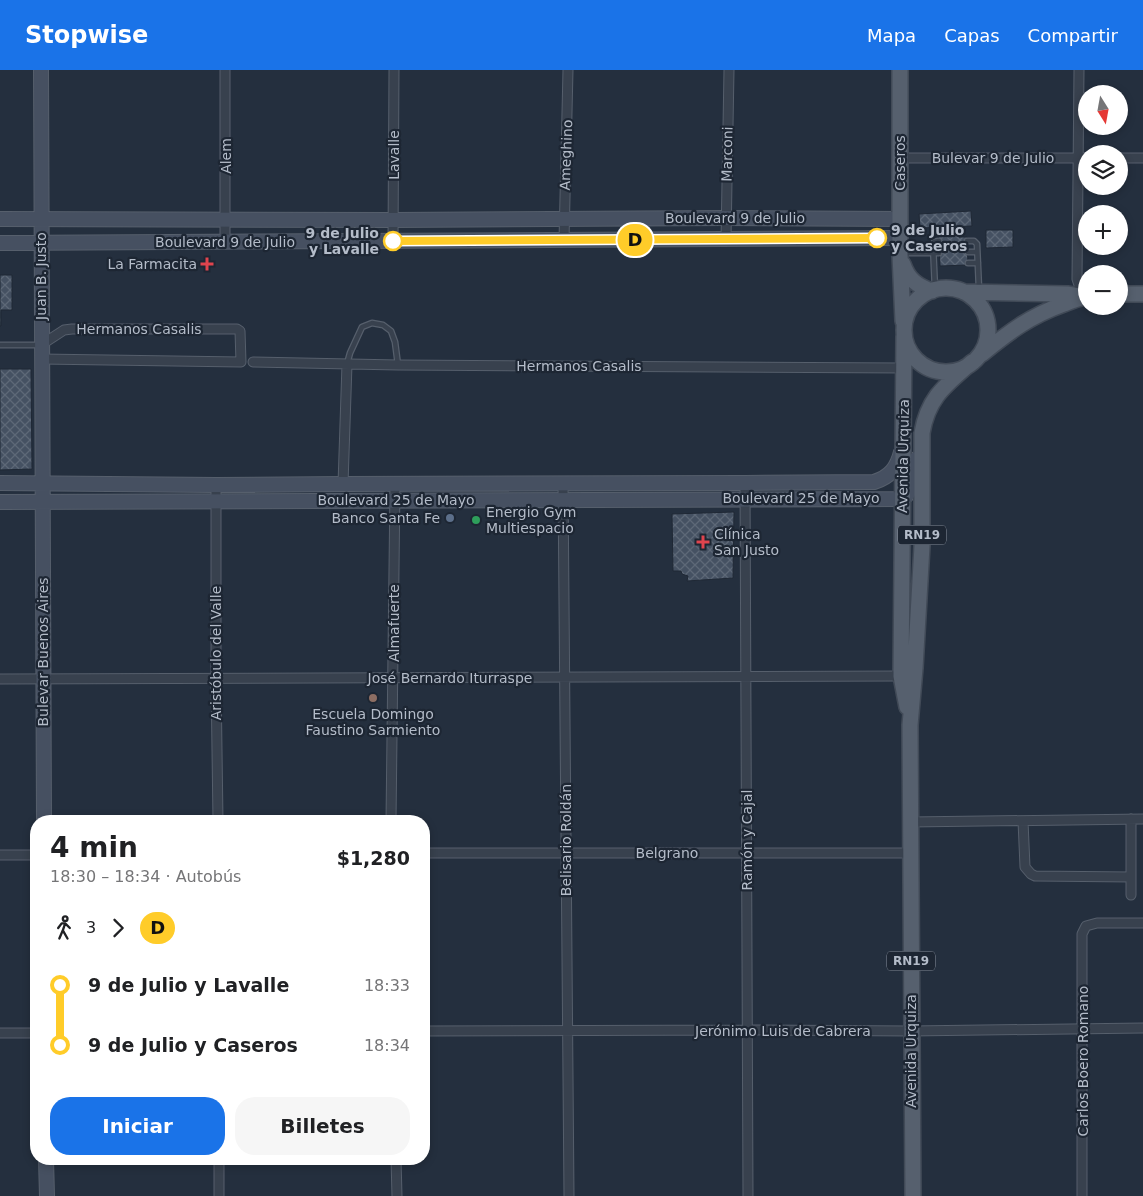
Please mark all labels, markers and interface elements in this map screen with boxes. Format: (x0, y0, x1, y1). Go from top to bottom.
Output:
text: Stopwise (25, 21, 148, 49)
text: Mapa (867, 25, 916, 46)
text: Capas (944, 25, 1000, 46)
text: Compartir (1028, 25, 1118, 46)
north arrow (1078, 85, 1128, 135)
map controls (1078, 85, 1128, 315)
street label: Ameghino (557, 119, 575, 191)
street label: Marconi (719, 126, 735, 182)
street label: Lavalle (386, 130, 402, 180)
street label: Caseros (892, 135, 908, 191)
street label: Alem (218, 138, 234, 174)
button: layers (1078, 145, 1128, 195)
street label: Bulevar 9 de Julio (932, 150, 1054, 166)
button: + (1078, 205, 1128, 255)
street label: Boulevard 9 de Julio (665, 210, 805, 226)
place label: 9 de Julio y Caseros (891, 222, 967, 254)
line badge: D (619, 224, 651, 256)
place label: 9 de Julio y Lavalle (306, 225, 379, 257)
marker: 9 de Julio y Caseros (867, 228, 887, 248)
text: D (628, 229, 642, 250)
marker: 9 de Julio y Lavalle (383, 231, 403, 251)
street label: Juan B. Justo (33, 232, 49, 321)
street label: Boulevard 9 de Julio (155, 234, 295, 250)
place label: La Farmacita (107, 256, 197, 272)
marker: La Farmacita (201, 258, 213, 270)
button: − (1078, 265, 1128, 315)
street label: Hermanos Casalis (76, 321, 202, 337)
street label: Hermanos Casalis (516, 358, 642, 374)
street label: Avenida Urquiza (894, 399, 912, 513)
street label: Boulevard 25 de Mayo (723, 490, 879, 506)
street label: Boulevard 25 de Mayo (318, 492, 474, 508)
place label: Energio Gym Multiespacio (486, 504, 576, 536)
place label: Banco Santa Fe (331, 510, 440, 526)
marker: Banco Santa Fe (444, 512, 456, 524)
marker: Energio Gym Multiespacio (470, 514, 482, 526)
place label: Clínica San Justo (714, 526, 779, 558)
road number: RN19 (898, 526, 946, 544)
marker: Clínica San Justo (696, 535, 710, 549)
street label: Bulevar Buenos Aires (35, 577, 51, 727)
street label: Almafuerte (386, 584, 402, 662)
street label: Aristóbulo del Valle (208, 586, 224, 720)
street label: José Bernardo Iturraspe (367, 670, 532, 686)
marker: Escuela Domingo Faustino Sarmiento (367, 692, 379, 704)
place label: Escuela Domingo Faustino Sarmiento (306, 706, 440, 738)
street label: Belisario Roldán (558, 784, 574, 896)
street label: Ramón y Cajal (739, 790, 755, 890)
text: 4 min (50, 831, 138, 864)
street label: Belgrano (636, 845, 698, 861)
text: $1,280 (337, 847, 410, 869)
text: 18:30 – 18:34 · Autobús (50, 867, 241, 886)
icon: walk (50, 914, 78, 942)
icon: forward (104, 914, 132, 942)
text: D (150, 917, 165, 938)
text: 3 (86, 918, 96, 937)
road number: RN19 (887, 951, 935, 970)
text: 9 de Julio y Lavalle (88, 974, 289, 996)
text: 18:33 (364, 976, 410, 995)
street label: Carlos Boero Romano (1075, 986, 1091, 1136)
street label: Avenida Urquiza (903, 994, 919, 1108)
street label: Jerónimo Luis de Cabrera (694, 1023, 871, 1039)
text: 9 de Julio y Caseros (88, 1034, 298, 1056)
text: 18:34 (364, 1036, 410, 1055)
button: Iniciar (50, 1097, 225, 1155)
button: Billetes (235, 1097, 410, 1155)

